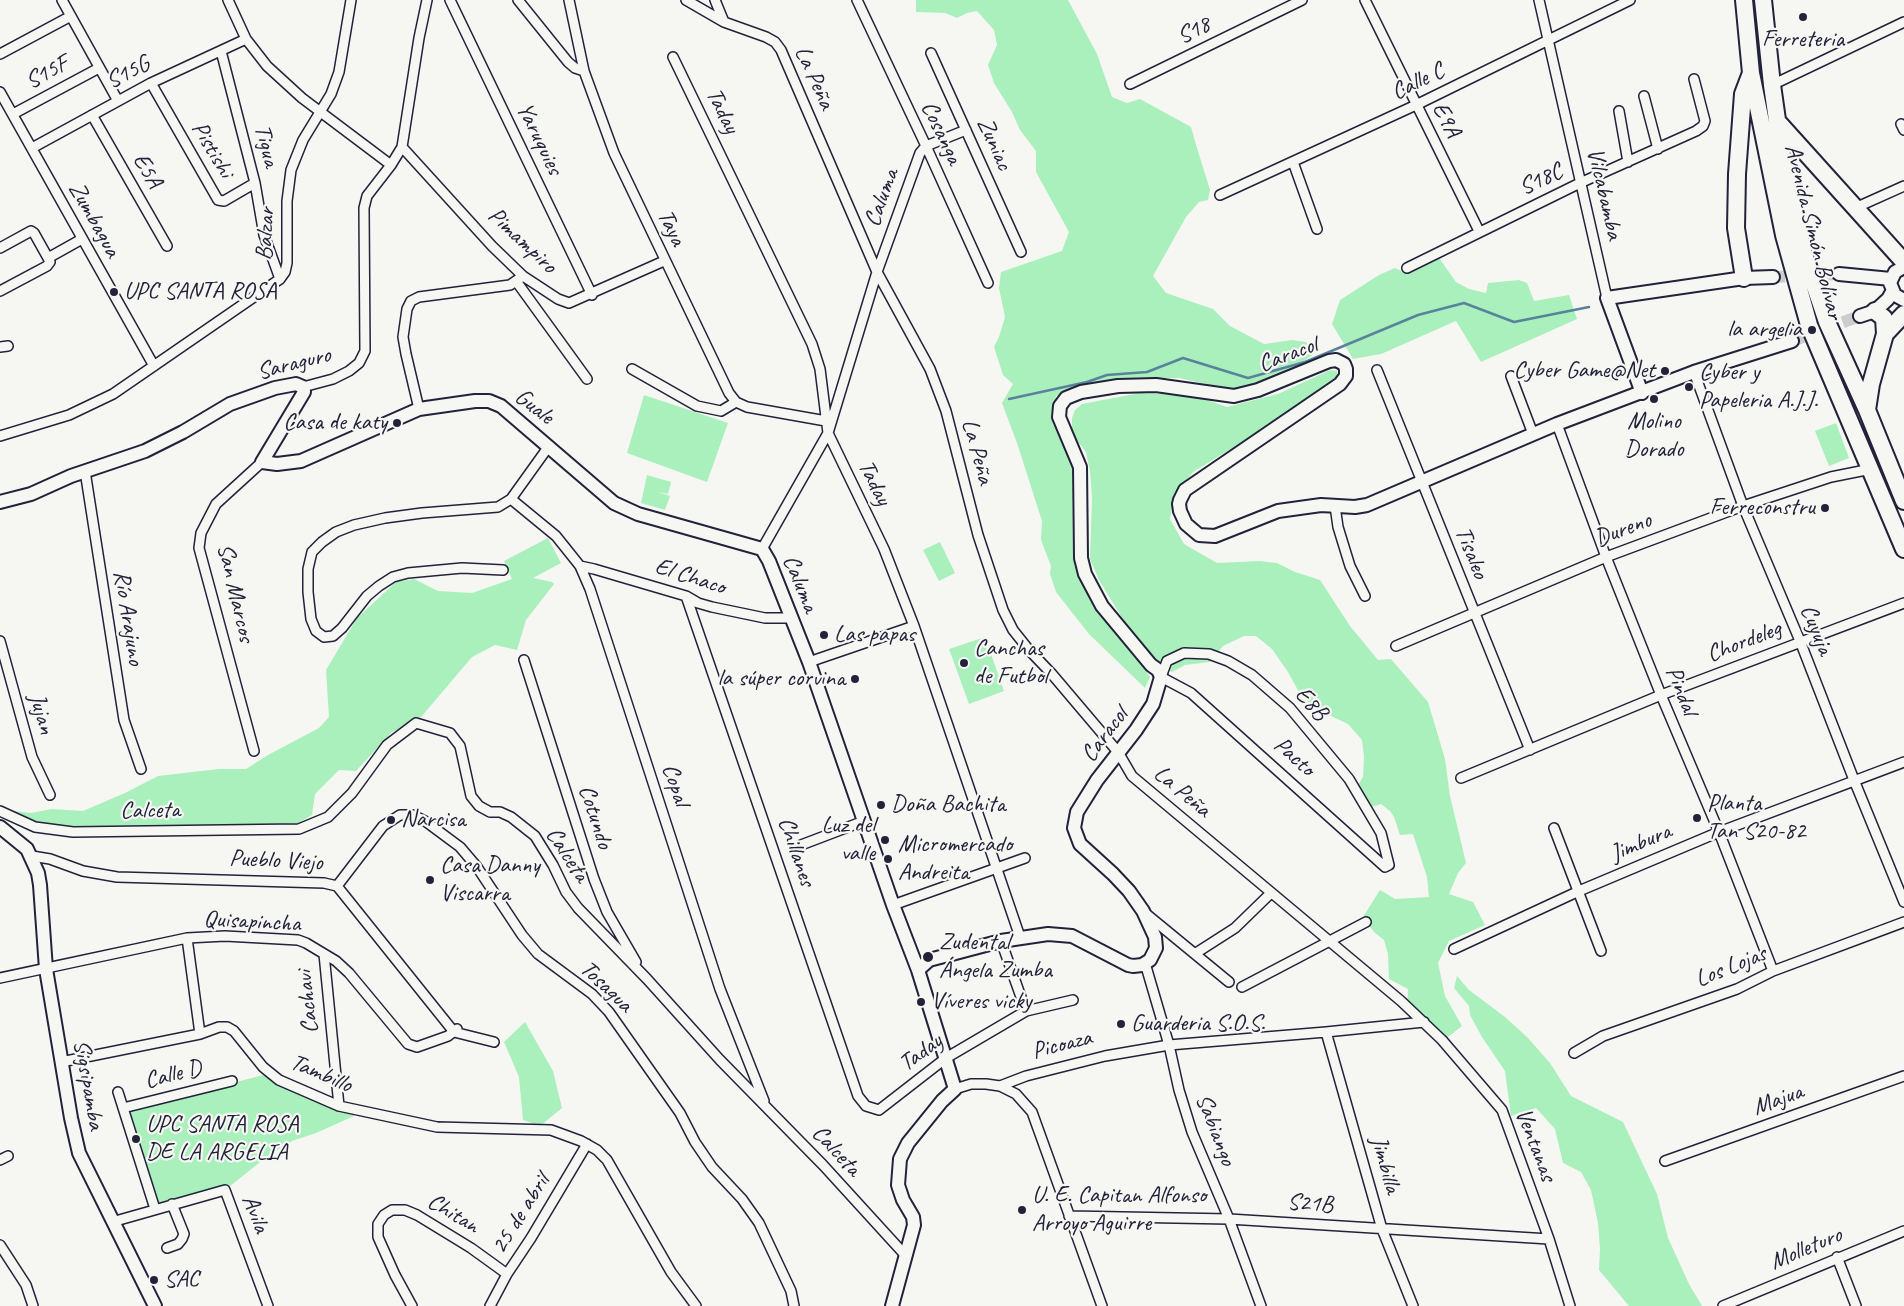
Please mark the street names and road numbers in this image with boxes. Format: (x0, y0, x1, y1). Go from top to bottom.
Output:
street label: S18 (1173, 11, 1215, 51)
street label: La Peña (787, 42, 841, 114)
street label: S15F (21, 50, 73, 96)
street label: S15G (101, 50, 155, 96)
street label: Calle C (1387, 57, 1449, 107)
street label: Taday (699, 84, 745, 138)
street label: Cosanga (914, 97, 968, 169)
street label: Yaruquies (509, 98, 569, 180)
street label: E9A (1425, 98, 1467, 142)
street label: Zuniac (970, 113, 1018, 175)
street label: Pistishi (184, 117, 240, 183)
street label: Tigua (247, 122, 285, 170)
street label: Avenida Simón Bolívar (1777, 141, 1849, 323)
street label: Vilcabamba (1580, 145, 1628, 243)
street label: E5A (126, 148, 168, 194)
street label: S18C (1515, 158, 1567, 202)
street label: Caluma (858, 165, 906, 231)
street label: Zumbagua (62, 177, 126, 263)
street label: Pimampiro (481, 202, 563, 280)
street label: Taya (650, 205, 692, 251)
street label: Balzar (250, 207, 282, 261)
street label: Caracol (1254, 331, 1322, 379)
street label: Saraguro (254, 341, 334, 387)
street label: Guale (509, 383, 559, 431)
street label: La Peña (955, 416, 999, 488)
street label: Taday (851, 456, 897, 510)
street label: Dureno (1591, 506, 1655, 554)
street label: Tisaleo (1448, 523, 1494, 583)
street label: San Marcos (210, 541, 260, 645)
street label: Caluma (776, 551, 824, 617)
street label: El Chaco (651, 552, 729, 602)
street label: Río Arajuno (106, 569, 150, 667)
street label: Cuyuja (1793, 601, 1839, 659)
street label: Chordeleg (1703, 615, 1785, 669)
street label: Pindal (1658, 663, 1704, 719)
street label: E8B (1288, 681, 1334, 727)
street label: Jujan (21, 690, 61, 738)
street label: Caracol (1075, 702, 1135, 768)
street label: Pacto (1267, 731, 1321, 783)
street label: Copal (655, 760, 695, 810)
street label: La Peña (1147, 760, 1217, 824)
street label: Cotundo (571, 781, 619, 853)
street label: Calceta (120, 796, 180, 826)
street label: Chillanes (771, 814, 821, 890)
street label: Jimbura (1606, 817, 1676, 869)
street label: Calceta (539, 822, 595, 888)
street label: Pueblo Viejo (229, 844, 323, 878)
street label: Quisapincha (203, 905, 301, 939)
street label: Los Lojas (1691, 940, 1771, 994)
street label: Tosagua (573, 955, 639, 1019)
street label: Cachavi (290, 969, 326, 1035)
street label: Picoaza (1029, 1024, 1095, 1066)
street label: Taday (894, 1028, 948, 1078)
street label: Sigsipamba (66, 1038, 110, 1132)
street label: Tambillo (286, 1048, 356, 1100)
street label: Calle D (142, 1054, 204, 1096)
street label: Majua (1749, 1078, 1807, 1122)
street label: Sabiango (1188, 1090, 1242, 1170)
street label: Ventanas (1508, 1104, 1562, 1186)
street label: Calceta (805, 1119, 867, 1183)
street label: Jimbilla (1363, 1133, 1407, 1197)
street label: 25 de abril (485, 1169, 557, 1259)
street label: Chitan (422, 1187, 484, 1241)
street label: S21B (1286, 1188, 1334, 1220)
street label: Avila (235, 1191, 275, 1237)
street label: Molleturo (1766, 1221, 1846, 1277)

